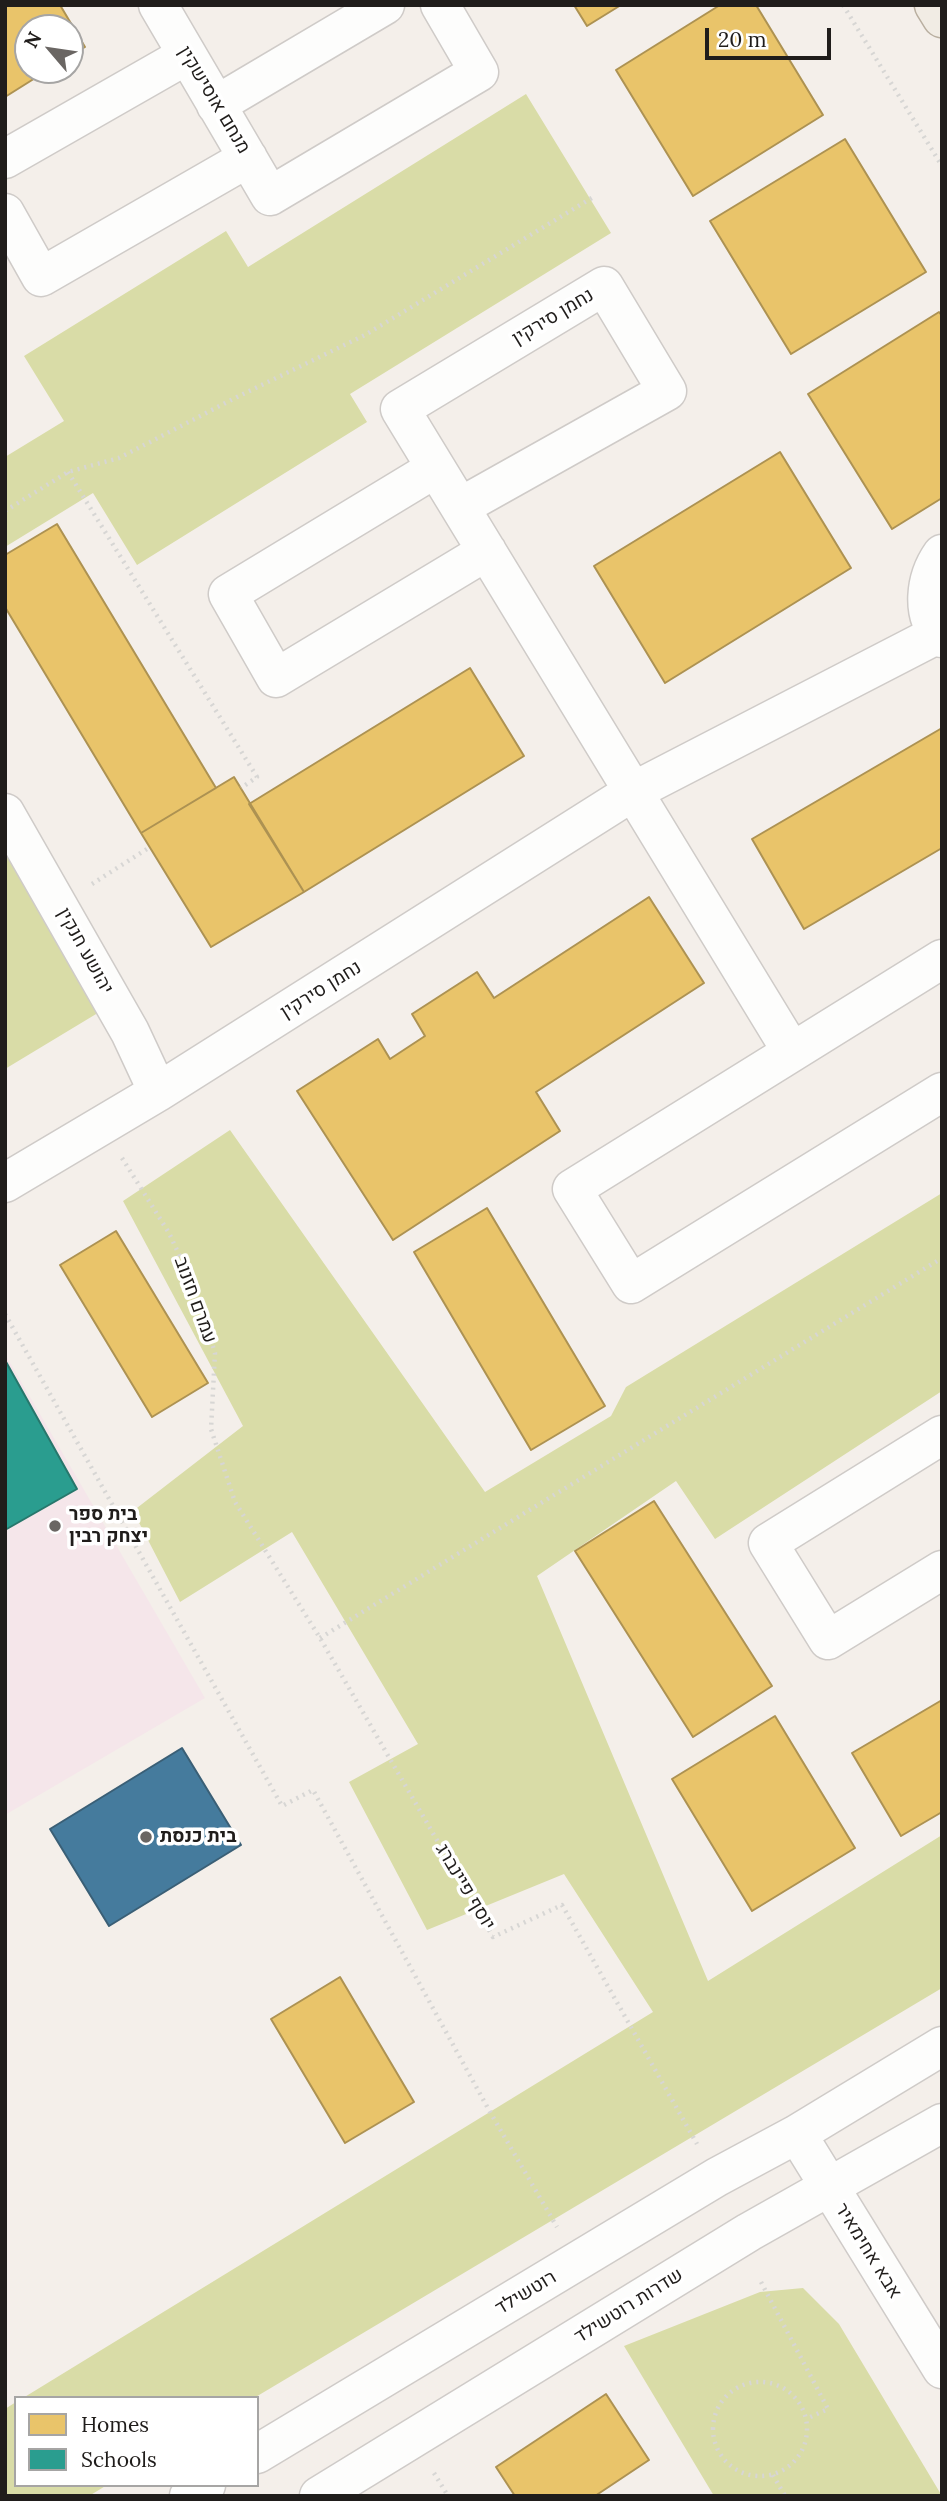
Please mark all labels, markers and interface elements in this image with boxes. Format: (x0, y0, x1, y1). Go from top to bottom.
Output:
north arrow (14, 14, 84, 84)
scale bar (709, 14, 835, 58)
text: 20 m (718, 26, 767, 53)
text: N (18, 28, 46, 52)
street label: מנחם אוסישקין (173, 42, 255, 158)
street label: נחמן סירקין (508, 284, 598, 350)
street label: יהושע חנקין (52, 904, 118, 998)
street label: נחמן סירקין (276, 956, 366, 1024)
street label: עמרם חזנוב (169, 1254, 221, 1346)
place label: בית ספר יצחק רבין (69, 1504, 148, 1548)
marker: בית ספר יצחק רבין (47, 1518, 63, 1534)
place label: בית כנסת (160, 1826, 237, 1848)
marker: בית כנסת (138, 1829, 154, 1845)
street label: יוסף פיינברג (430, 1840, 500, 1934)
street label: אבא אחימאיר (830, 2199, 906, 2303)
street label: שדרות רוטשילד (570, 2264, 688, 2348)
street label: רוטשילד (491, 2266, 561, 2320)
legend (14, 2396, 259, 2487)
text: Homes (81, 2411, 149, 2438)
text: Schools (81, 2446, 157, 2473)

